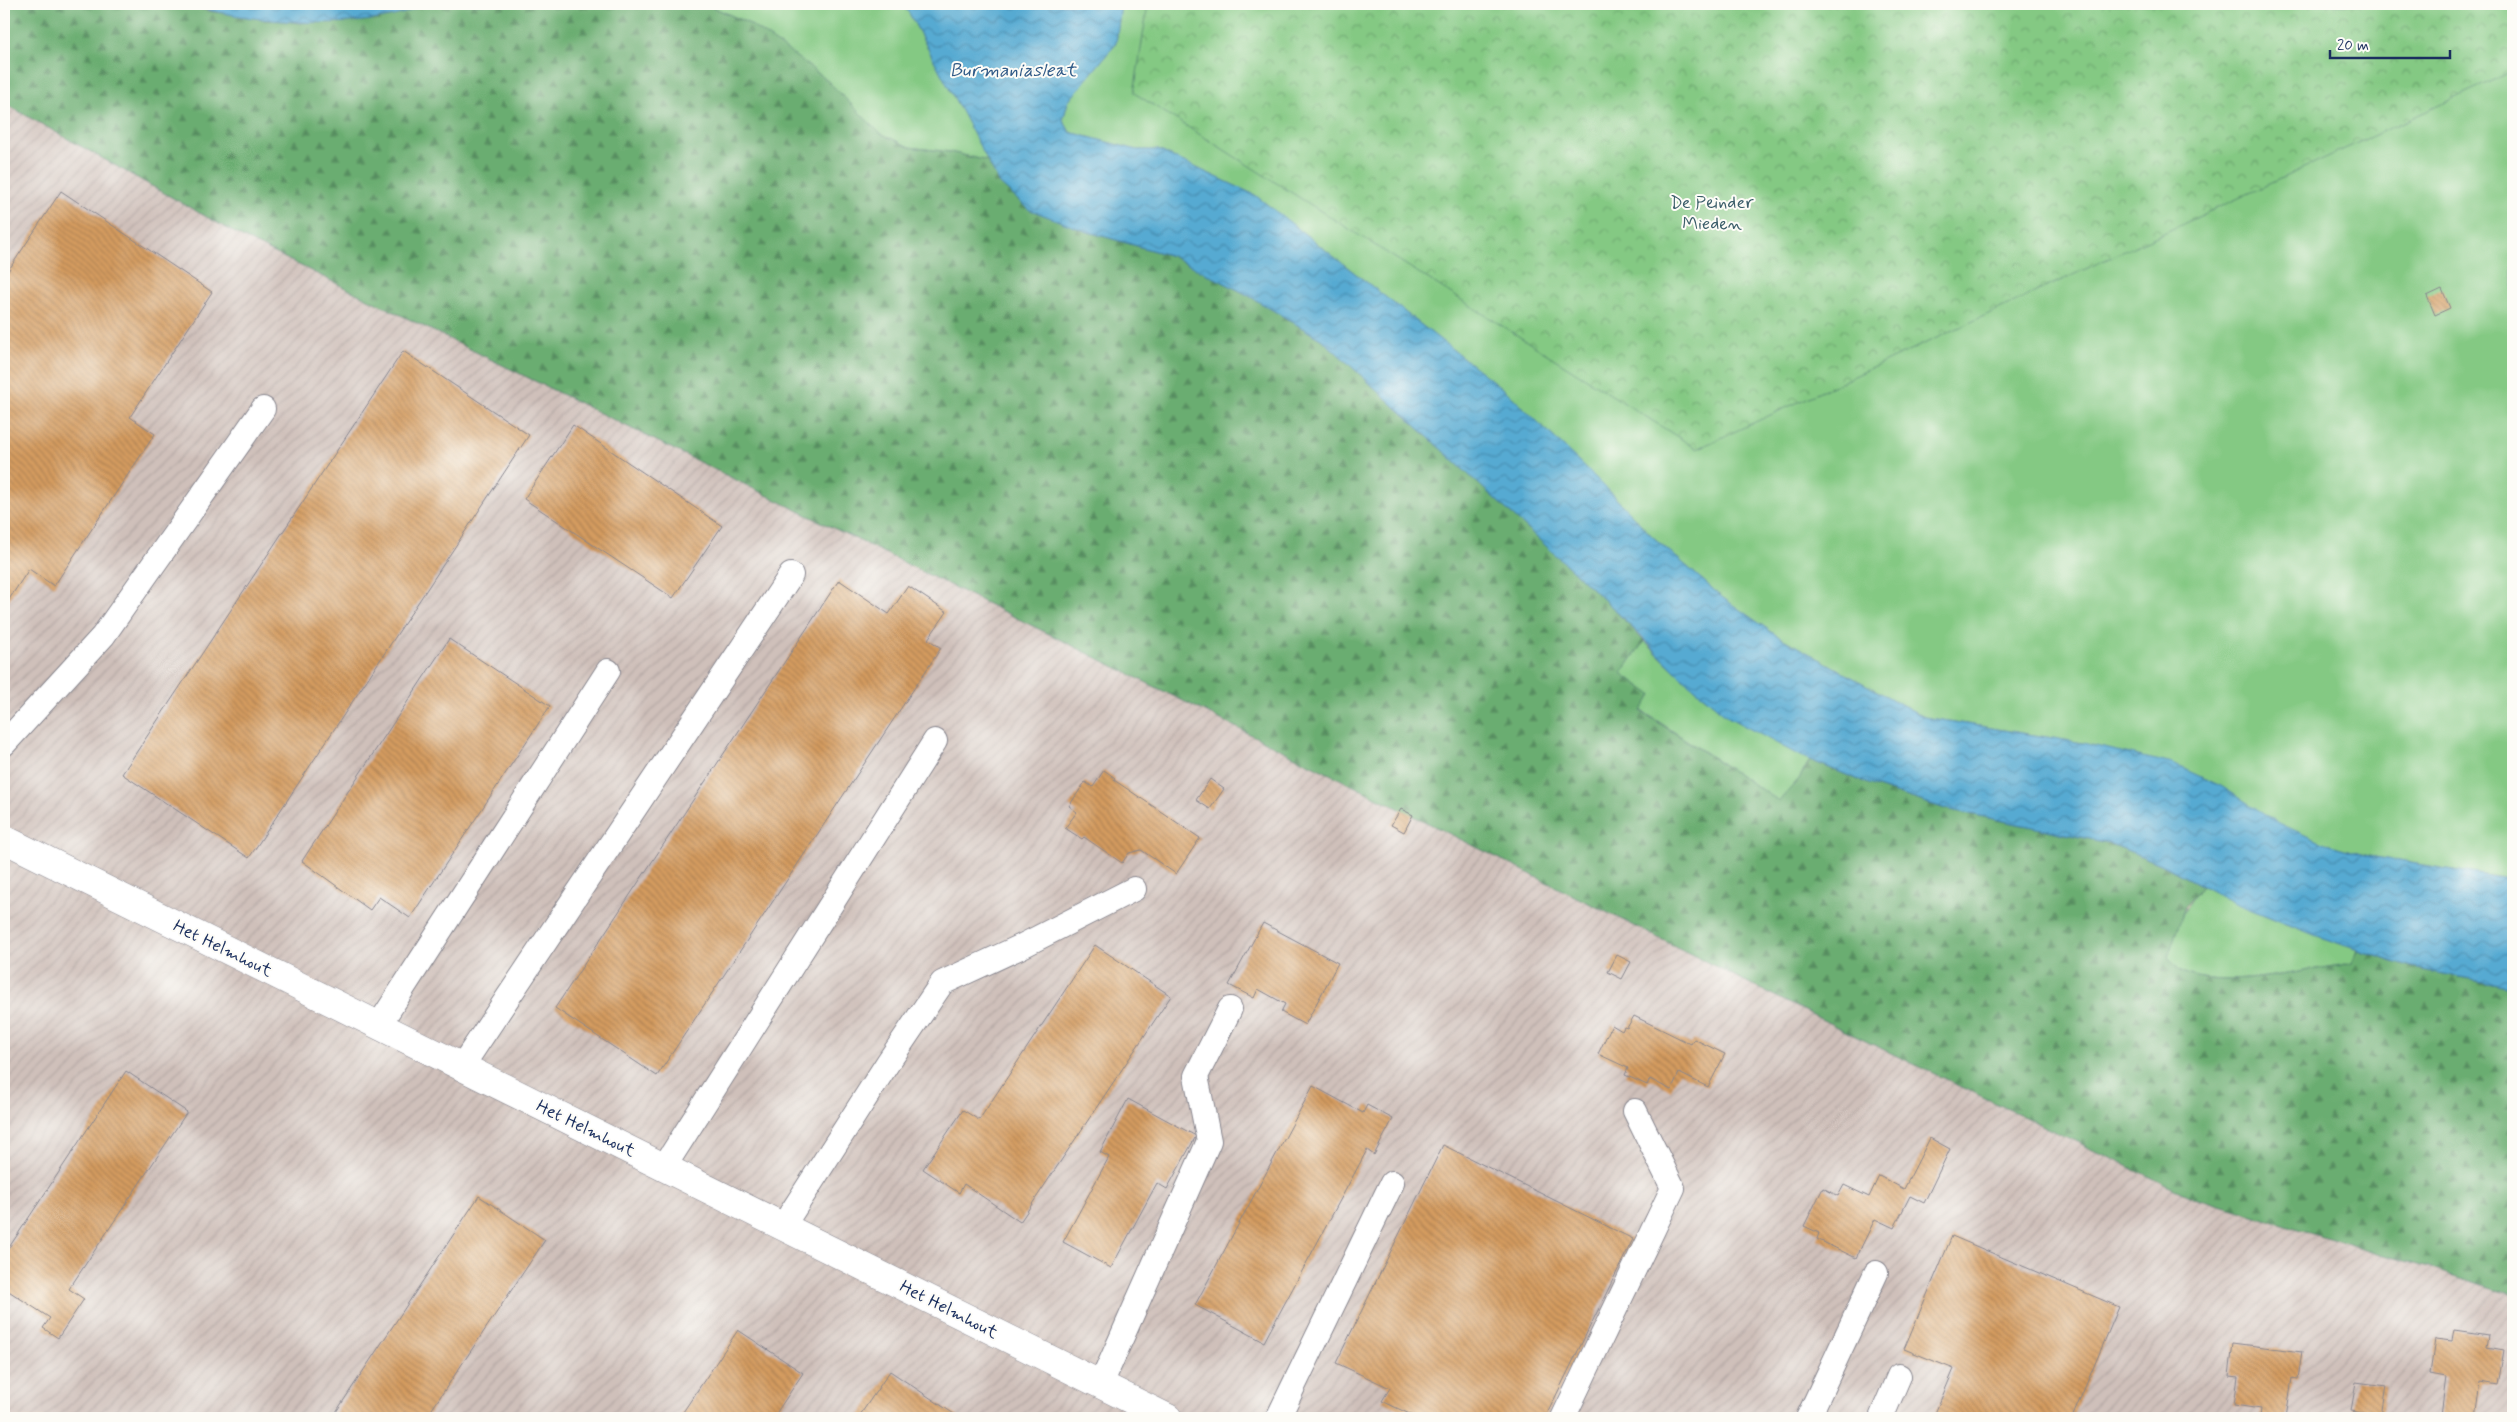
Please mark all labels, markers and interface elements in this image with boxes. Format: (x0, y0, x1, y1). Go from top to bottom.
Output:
scale bar (2330, 28, 2450, 60)
text: 20 m (2337, 36, 2369, 56)
water label: Burmaniasleat (950, 58, 1077, 83)
park label: De Peinder Mieden (1670, 191, 1754, 236)
street label: Het Helmhout (169, 915, 276, 983)
street label: Het Helmhout (532, 1095, 639, 1163)
street label: Het Helmhout (895, 1275, 1002, 1345)

